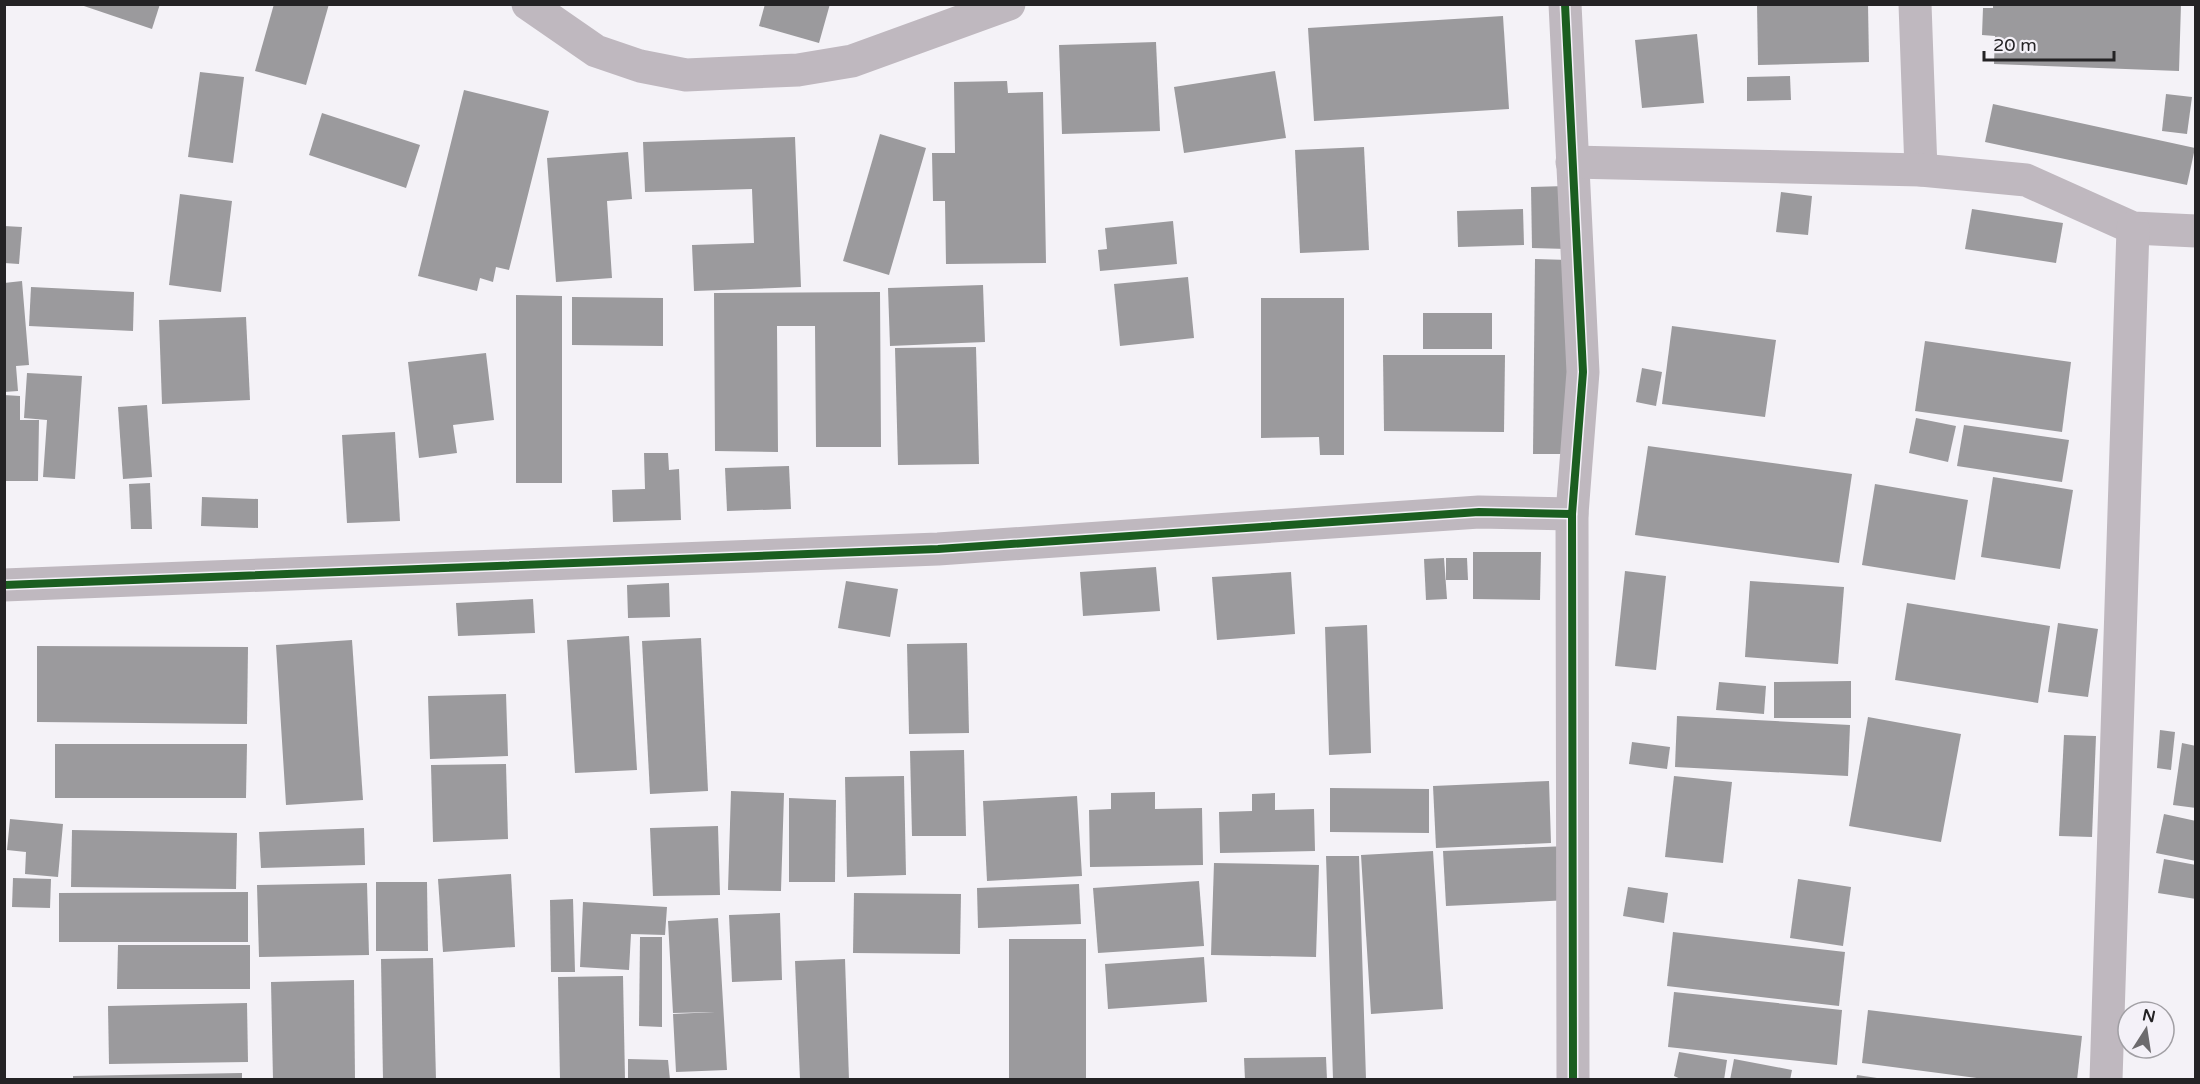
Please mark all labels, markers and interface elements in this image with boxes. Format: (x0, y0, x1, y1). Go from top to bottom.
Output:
scale bar (1984, 24, 2114, 62)
text: 20 m (1993, 34, 2037, 56)
north arrow (2116, 1000, 2176, 1060)
text: N (2141, 1005, 2157, 1027)

